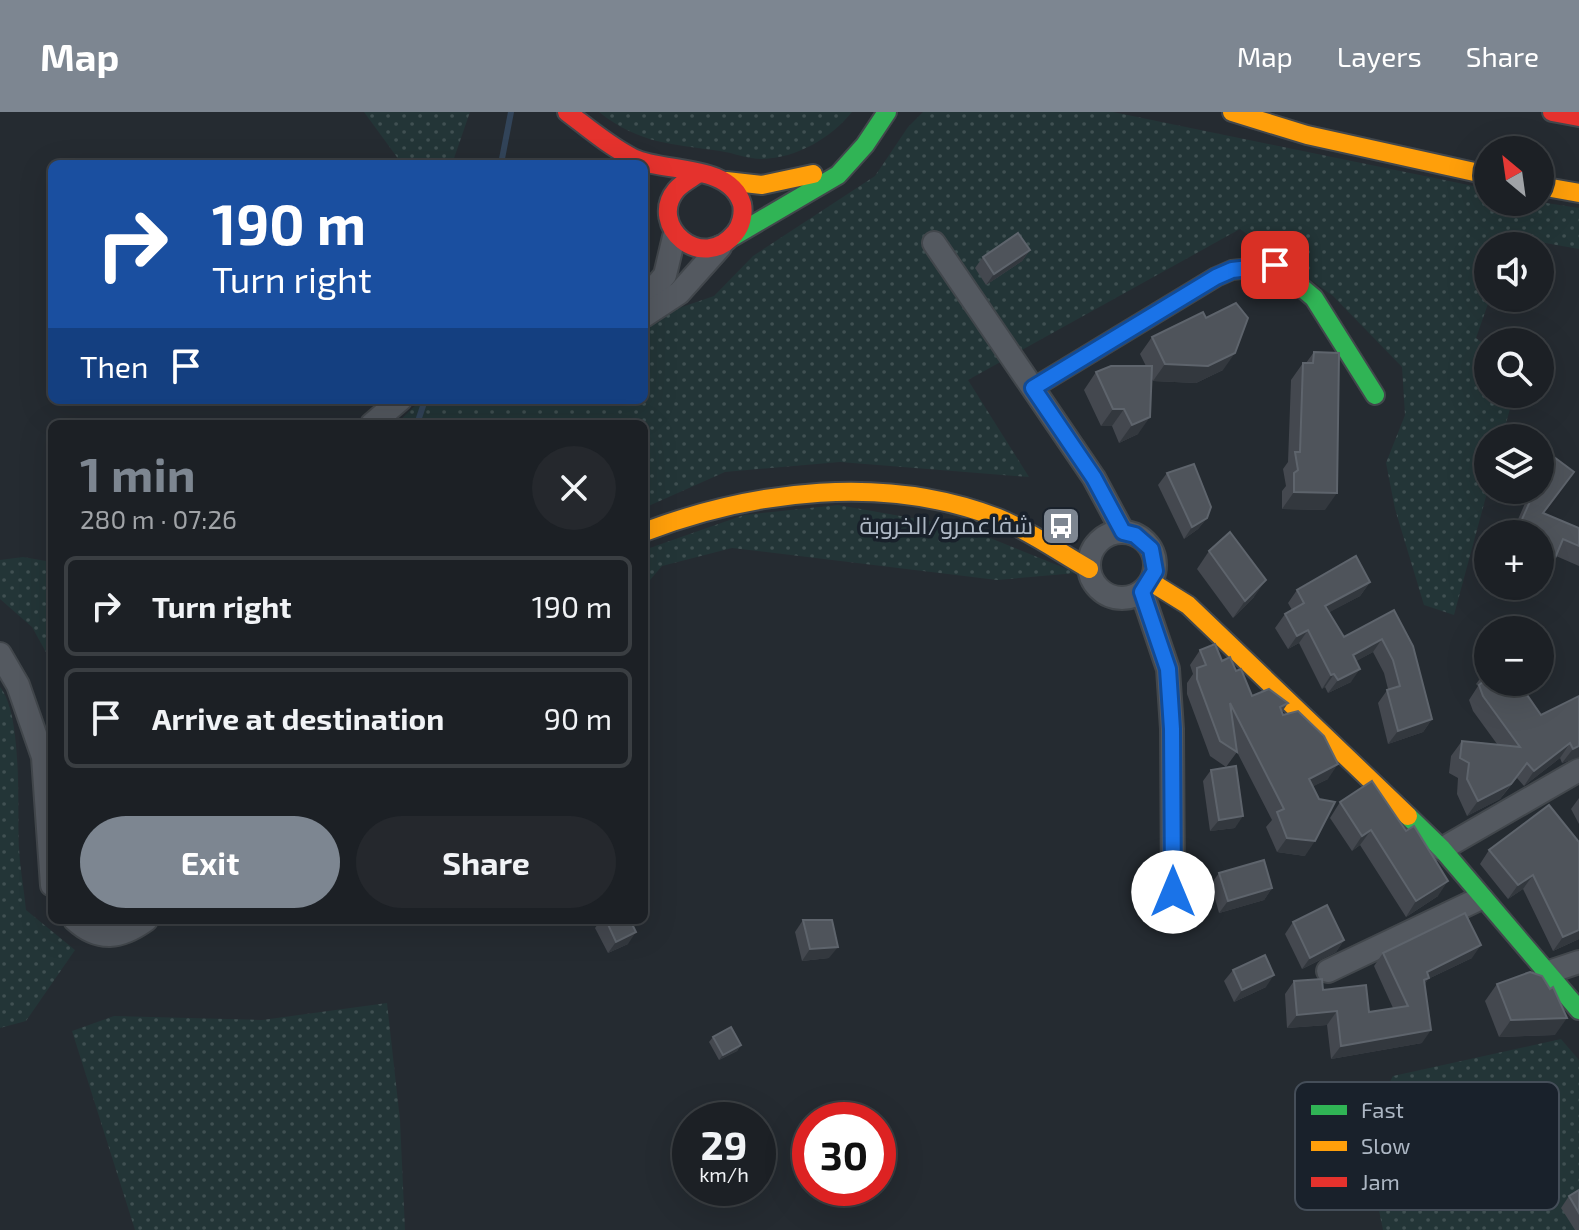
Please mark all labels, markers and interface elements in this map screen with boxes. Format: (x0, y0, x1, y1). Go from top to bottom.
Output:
text: Map (40, 33, 119, 79)
text: Map (1237, 39, 1293, 73)
text: Layers (1337, 39, 1422, 73)
text: Share (1466, 39, 1539, 73)
north arrow (1474, 136, 1554, 216)
map controls (1474, 136, 1554, 696)
text: 190 m (212, 189, 366, 256)
icon: right (80, 192, 184, 296)
pin (1241, 231, 1309, 299)
button: sound (1474, 232, 1554, 312)
icon: arrive (1253, 243, 1297, 287)
text: Turn right (212, 257, 372, 300)
button: search (1474, 328, 1554, 408)
icon: arrive (164, 344, 208, 388)
text: Then (80, 348, 148, 384)
button: layers (1474, 424, 1554, 504)
text: 1 min (80, 444, 196, 502)
button: close (532, 446, 616, 530)
text: 280 m · 07:26 (80, 503, 237, 534)
bus stop icon: شفاعمرو/الخروبة (1040, 505, 1082, 547)
place label: شفاعمرو/الخروبة (860, 510, 1033, 539)
button: + (1474, 520, 1554, 600)
icon: right (84, 584, 128, 628)
text: Turn right (152, 588, 292, 624)
text: 190 m (532, 588, 612, 624)
button: − (1474, 616, 1554, 696)
icon: arrive (84, 696, 128, 740)
text: Arrive at destination (152, 700, 444, 736)
text: 90 m (544, 700, 612, 736)
button: Exit (80, 816, 340, 908)
button: Share (356, 816, 616, 908)
position arrow (1131, 850, 1215, 934)
legend (1295, 1082, 1559, 1210)
text: Fast (1361, 1096, 1404, 1122)
speed limit sign: 30 (792, 1102, 896, 1206)
text: 29 (701, 1120, 747, 1168)
text: Slow (1361, 1132, 1410, 1158)
text: km/h (699, 1162, 749, 1186)
text: Jam (1361, 1168, 1400, 1194)

